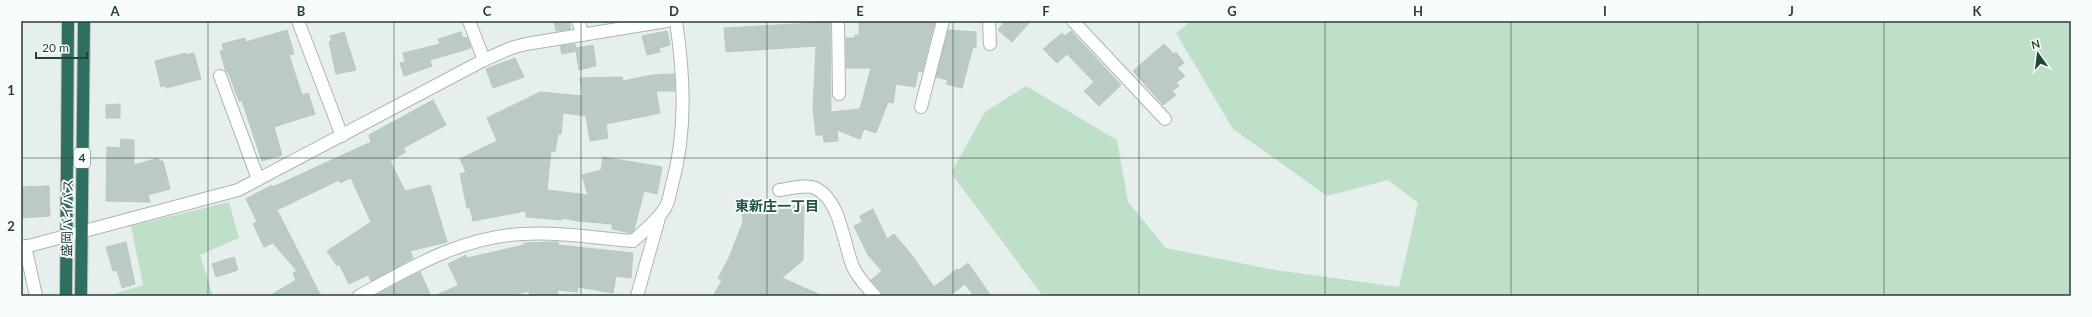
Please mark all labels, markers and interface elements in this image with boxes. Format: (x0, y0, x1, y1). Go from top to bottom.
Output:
text: A (109, 3, 120, 19)
text: B (297, 3, 306, 19)
text: C (483, 3, 492, 19)
text: D (669, 3, 679, 19)
text: E (856, 3, 864, 19)
text: F (1042, 3, 1050, 19)
text: G (1227, 3, 1237, 19)
text: H (1413, 3, 1423, 19)
text: I (1603, 3, 1607, 19)
text: J (1788, 3, 1794, 19)
text: K (1973, 3, 1983, 19)
scale bar (36, 34, 87, 60)
north arrow (2018, 34, 2058, 74)
text: N (2030, 36, 2041, 51)
text: 20 m (42, 40, 69, 55)
text: 1 (7, 82, 15, 98)
road number: 4 (74, 148, 90, 168)
street label: 盛岡バイパス (58, 179, 76, 257)
district label: 東新庄一丁目 (735, 197, 819, 214)
text: 2 (7, 218, 15, 234)

